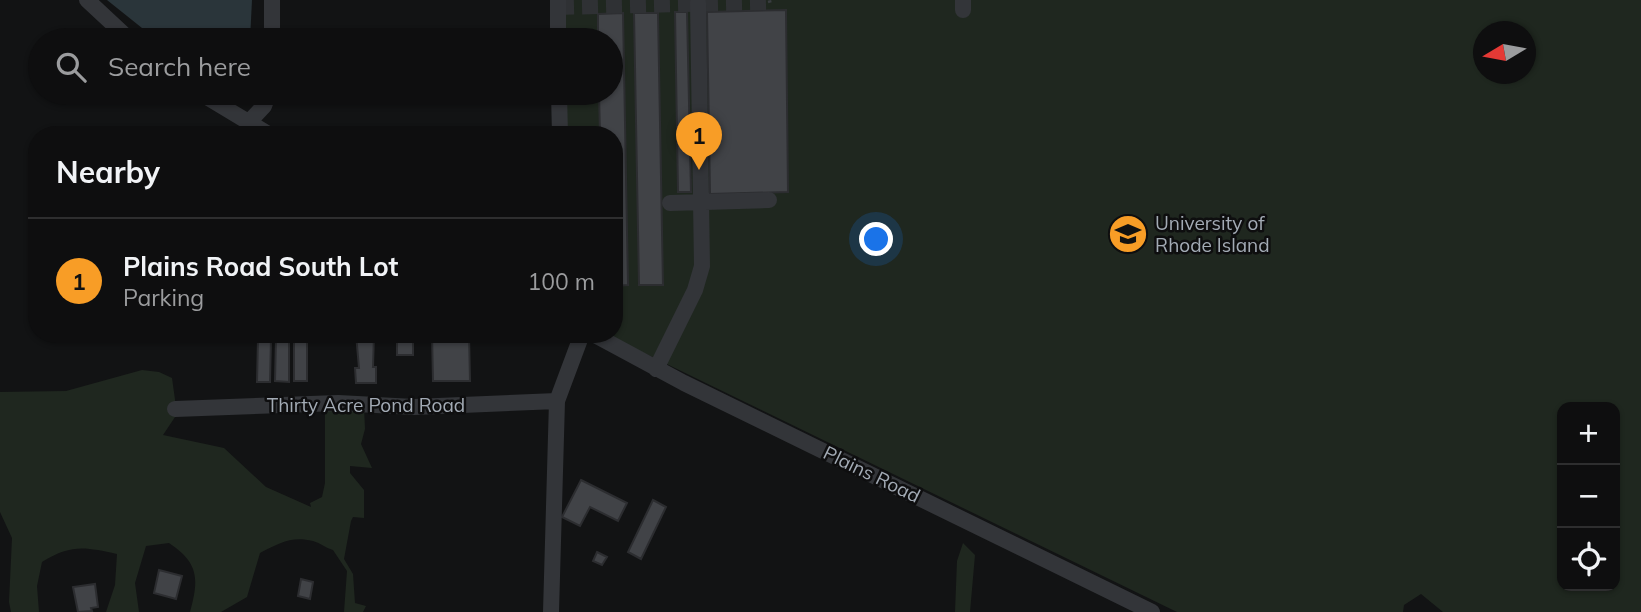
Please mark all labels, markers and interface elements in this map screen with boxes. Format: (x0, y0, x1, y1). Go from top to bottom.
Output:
north arrow (1473, 21, 1536, 84)
search box (28, 28, 623, 105)
icon: search (52, 48, 90, 86)
text: Search here (108, 50, 251, 83)
pin: 1 (676, 112, 722, 170)
text: Nearby (56, 153, 160, 191)
place label: University of Rhode Island (1155, 211, 1270, 257)
school or university icon: University of Rhode Island (1107, 213, 1149, 255)
your location (859, 222, 893, 256)
text: Plains Road South Lot (123, 250, 398, 283)
text: 1 (72, 267, 86, 296)
text: 100 m (527, 267, 595, 296)
text: Parking (123, 283, 204, 312)
street label: Thirty Acre Pond Road (267, 393, 465, 417)
map controls (1557, 402, 1620, 591)
button: + (1557, 402, 1620, 465)
street label: Plains Road (820, 440, 924, 508)
button: − (1557, 465, 1620, 528)
button: locate (1557, 528, 1620, 591)

